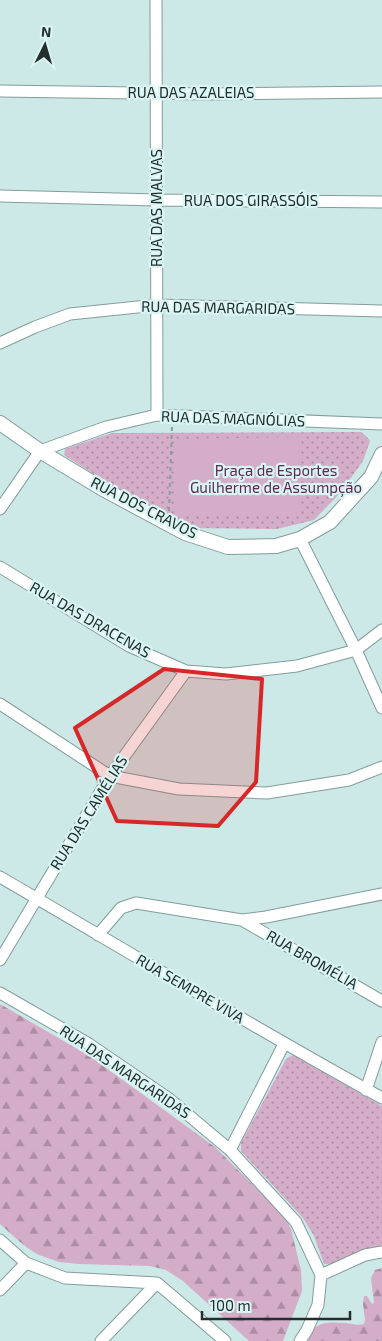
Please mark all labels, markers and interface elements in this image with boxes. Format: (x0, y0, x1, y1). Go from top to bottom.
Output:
north arrow (20, 20, 70, 70)
text: N (40, 23, 52, 40)
street label: RUA DAS AZALEIAS (127, 83, 255, 101)
street label: RUA DAS MALVAS (147, 149, 165, 267)
street label: RUA DOS GIRASSÓIS (184, 191, 318, 209)
street label: RUA DAS MARGARIDAS (141, 297, 295, 317)
street label: RUA DAS MAGNÓLIAS (161, 406, 305, 430)
park label: Praça de Esportes Guilherme de Assumpção (190, 461, 362, 497)
street label: RUA DOS CRAVOS (88, 472, 201, 542)
street label: RUA DAS DRACENAS (27, 577, 154, 661)
street label: RUA DAS CAMÉLIAS (46, 752, 131, 873)
street label: RUA BROMÉLIA (264, 926, 362, 993)
street label: RUA SEMPRE VIVA (133, 950, 248, 1027)
street label: RUA DAS MARGARIDAS (57, 1021, 194, 1122)
scale bar (202, 1288, 350, 1320)
text: 100 m (210, 1296, 251, 1314)

